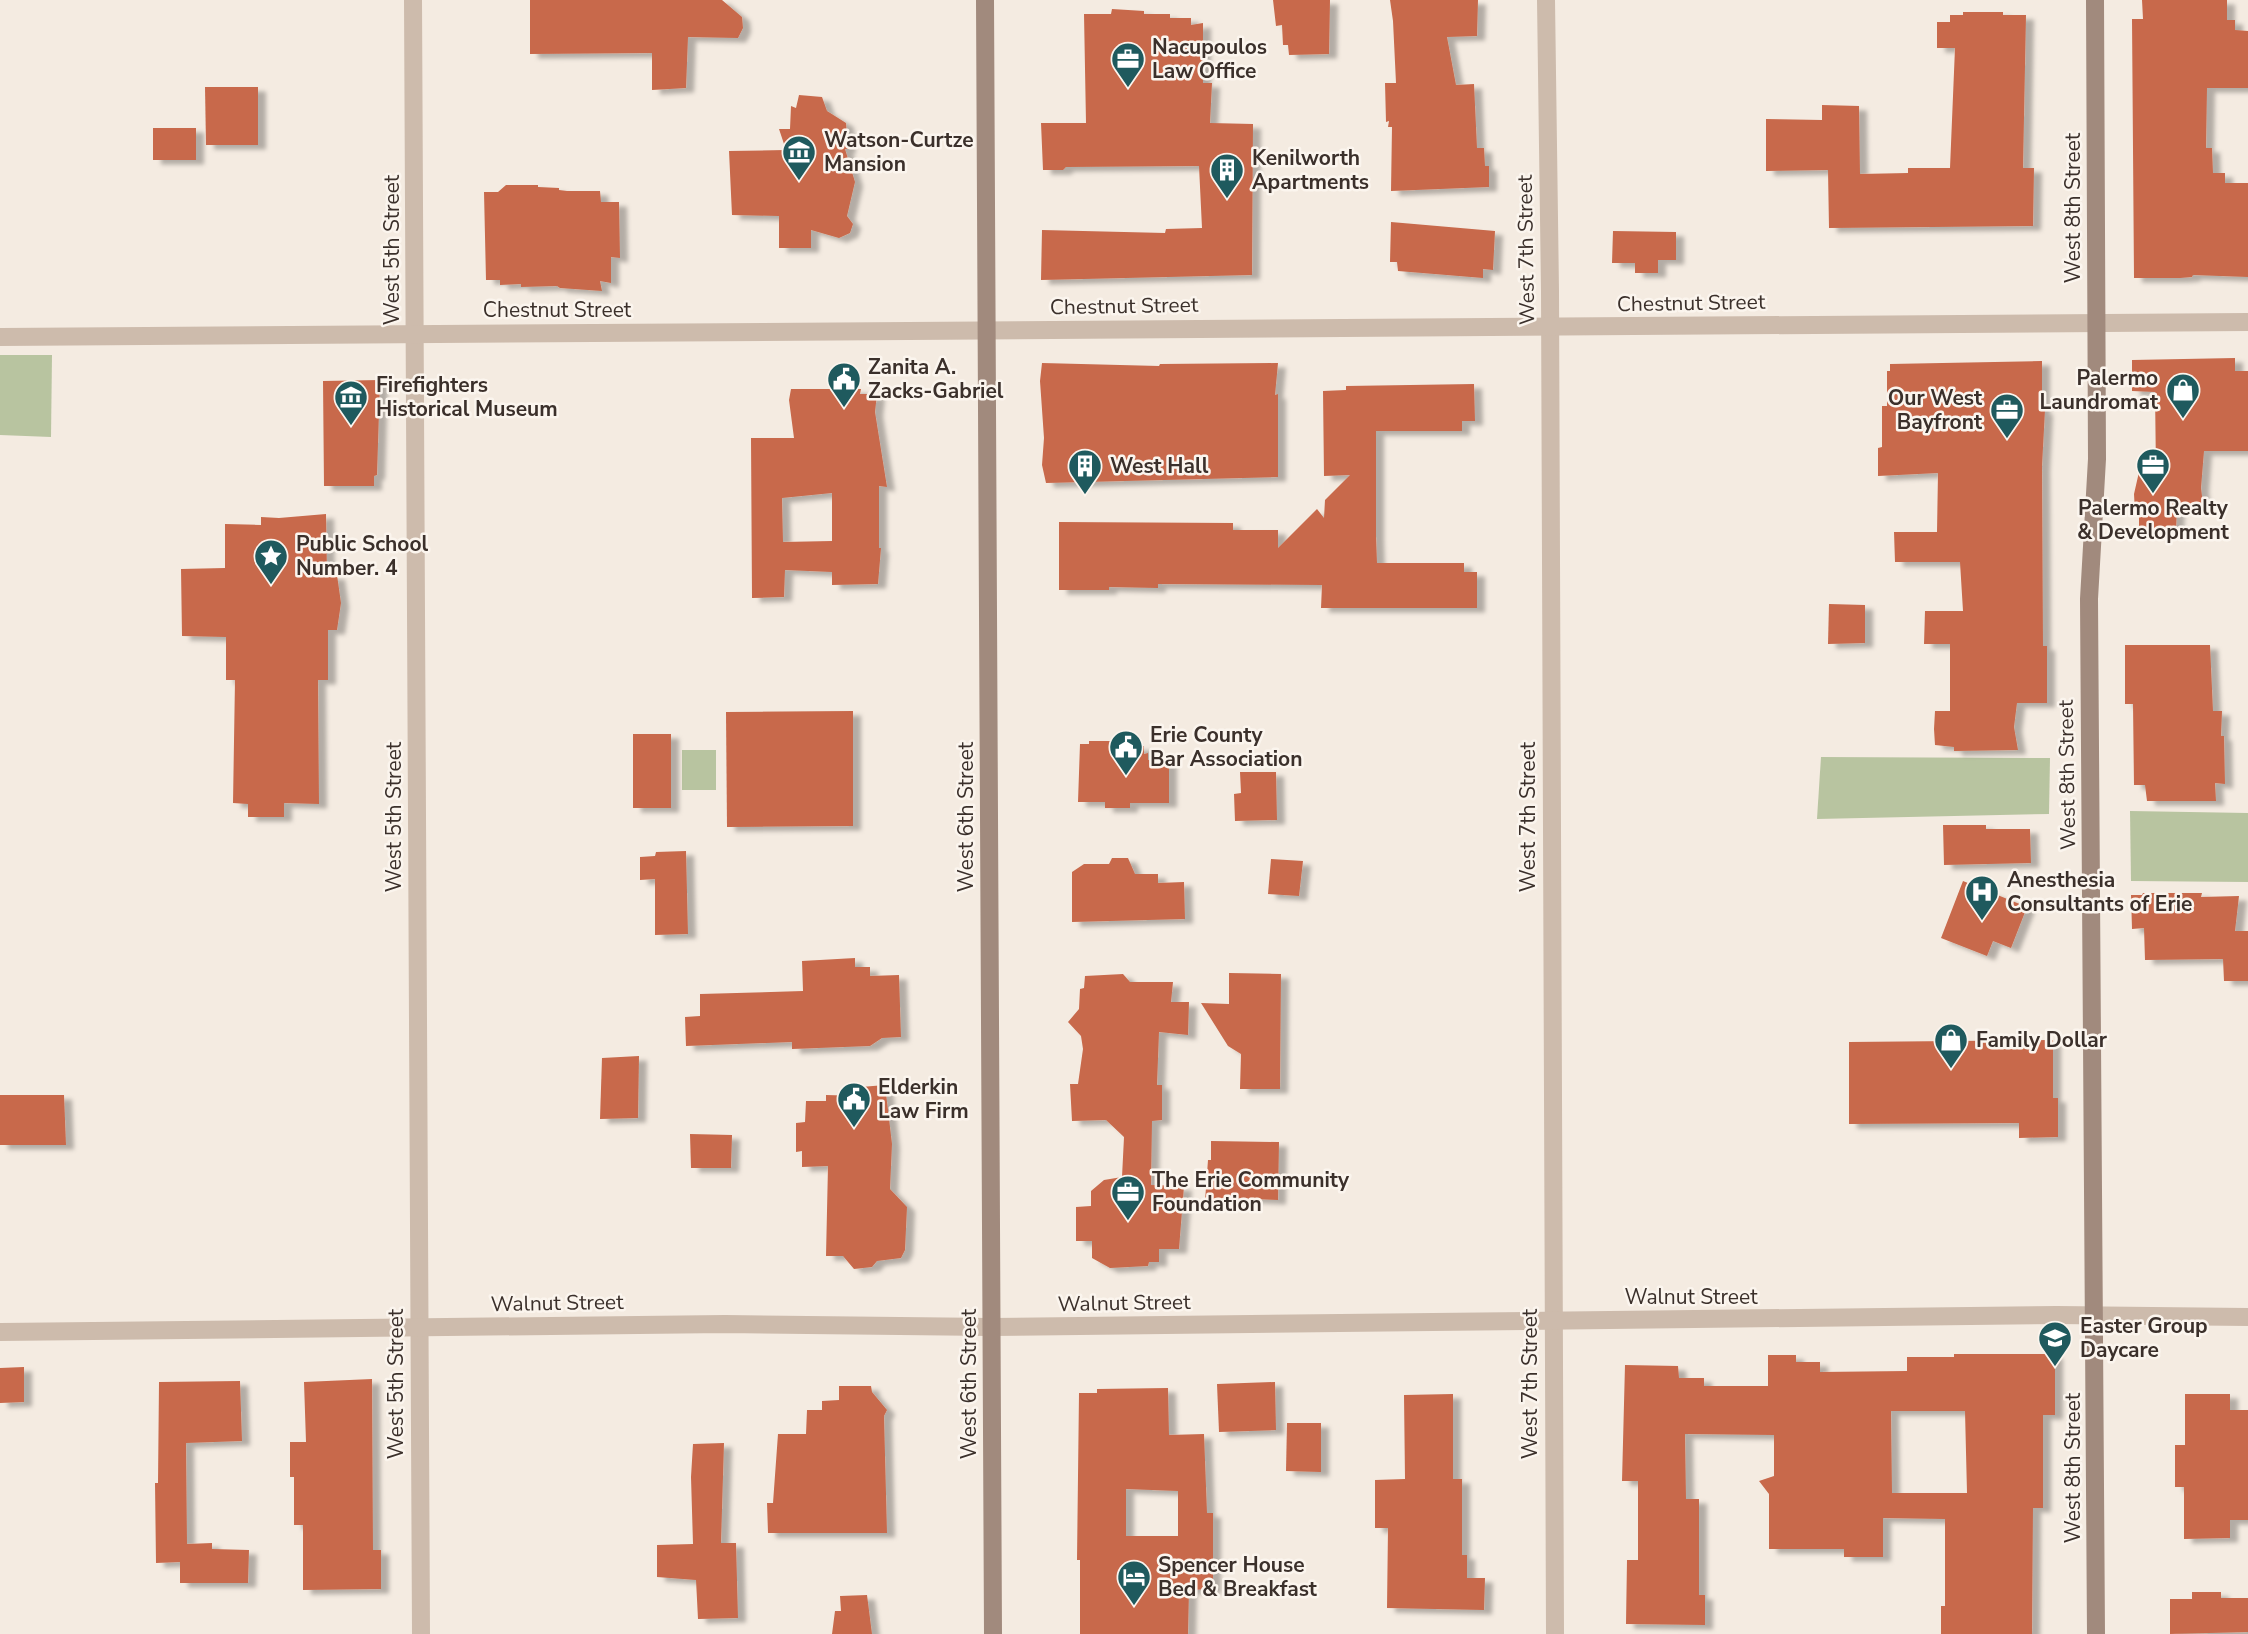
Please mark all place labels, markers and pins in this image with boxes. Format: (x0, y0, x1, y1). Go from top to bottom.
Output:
place label: Nacupoulos Law Office (1152, 33, 1267, 85)
office icon: Nacupoulos Law Office (1109, 40, 1147, 89)
place label: Watson-Curtze Mansion (824, 126, 974, 178)
museum icon: Watson-Curtze Mansion (780, 133, 818, 182)
place label: Kenilworth Apartments (1252, 144, 1369, 196)
building icon: Kenilworth Apartments (1208, 151, 1246, 200)
place label: Zanita A. Zacks-Gabriel (868, 353, 1004, 405)
public building icon: Zanita A. Zacks-Gabriel (825, 360, 863, 409)
place label: Palermo Laundromat (2040, 364, 2159, 416)
place label: Firefighters Historical Museum (376, 371, 558, 423)
shop icon: Palermo Laundromat (2164, 371, 2202, 420)
museum icon: Firefighters Historical Museum (332, 378, 370, 427)
place label: Our West Bayfront (1888, 384, 1983, 436)
office icon: Our West Bayfront (1988, 391, 2026, 440)
office icon: Palermo Realty & Development (2134, 446, 2172, 495)
building icon: West Hall (1066, 447, 1104, 496)
place label: West Hall (1110, 452, 1209, 480)
place label: Palermo Realty & Development (2077, 494, 2230, 546)
place label: Public School Number. 4 (296, 530, 429, 582)
place icon: Public School Number. 4 (252, 537, 290, 586)
place label: Erie County Bar Association (1150, 721, 1302, 773)
public building icon: Erie County Bar Association (1107, 728, 1145, 777)
place label: Anesthesia Consultants of Erie (2007, 866, 2192, 918)
hospital icon: Anesthesia Consultants of Erie (1963, 873, 2001, 922)
shop icon: Family Dollar (1932, 1021, 1970, 1070)
place label: Family Dollar (1976, 1026, 2108, 1054)
place label: Elderkin Law Firm (878, 1073, 969, 1125)
public building icon: Elderkin Law Firm (835, 1080, 873, 1129)
place label: The Erie Community Foundation (1152, 1166, 1350, 1218)
office icon: The Erie Community Foundation (1109, 1173, 1147, 1222)
place label: Easter Group Daycare (2080, 1312, 2208, 1364)
school or university icon: Easter Group Daycare (2036, 1319, 2074, 1368)
place label: Spencer House Bed & Breakfast (1158, 1551, 1318, 1603)
hotel icon: Spencer House Bed & Breakfast (1115, 1558, 1153, 1607)

